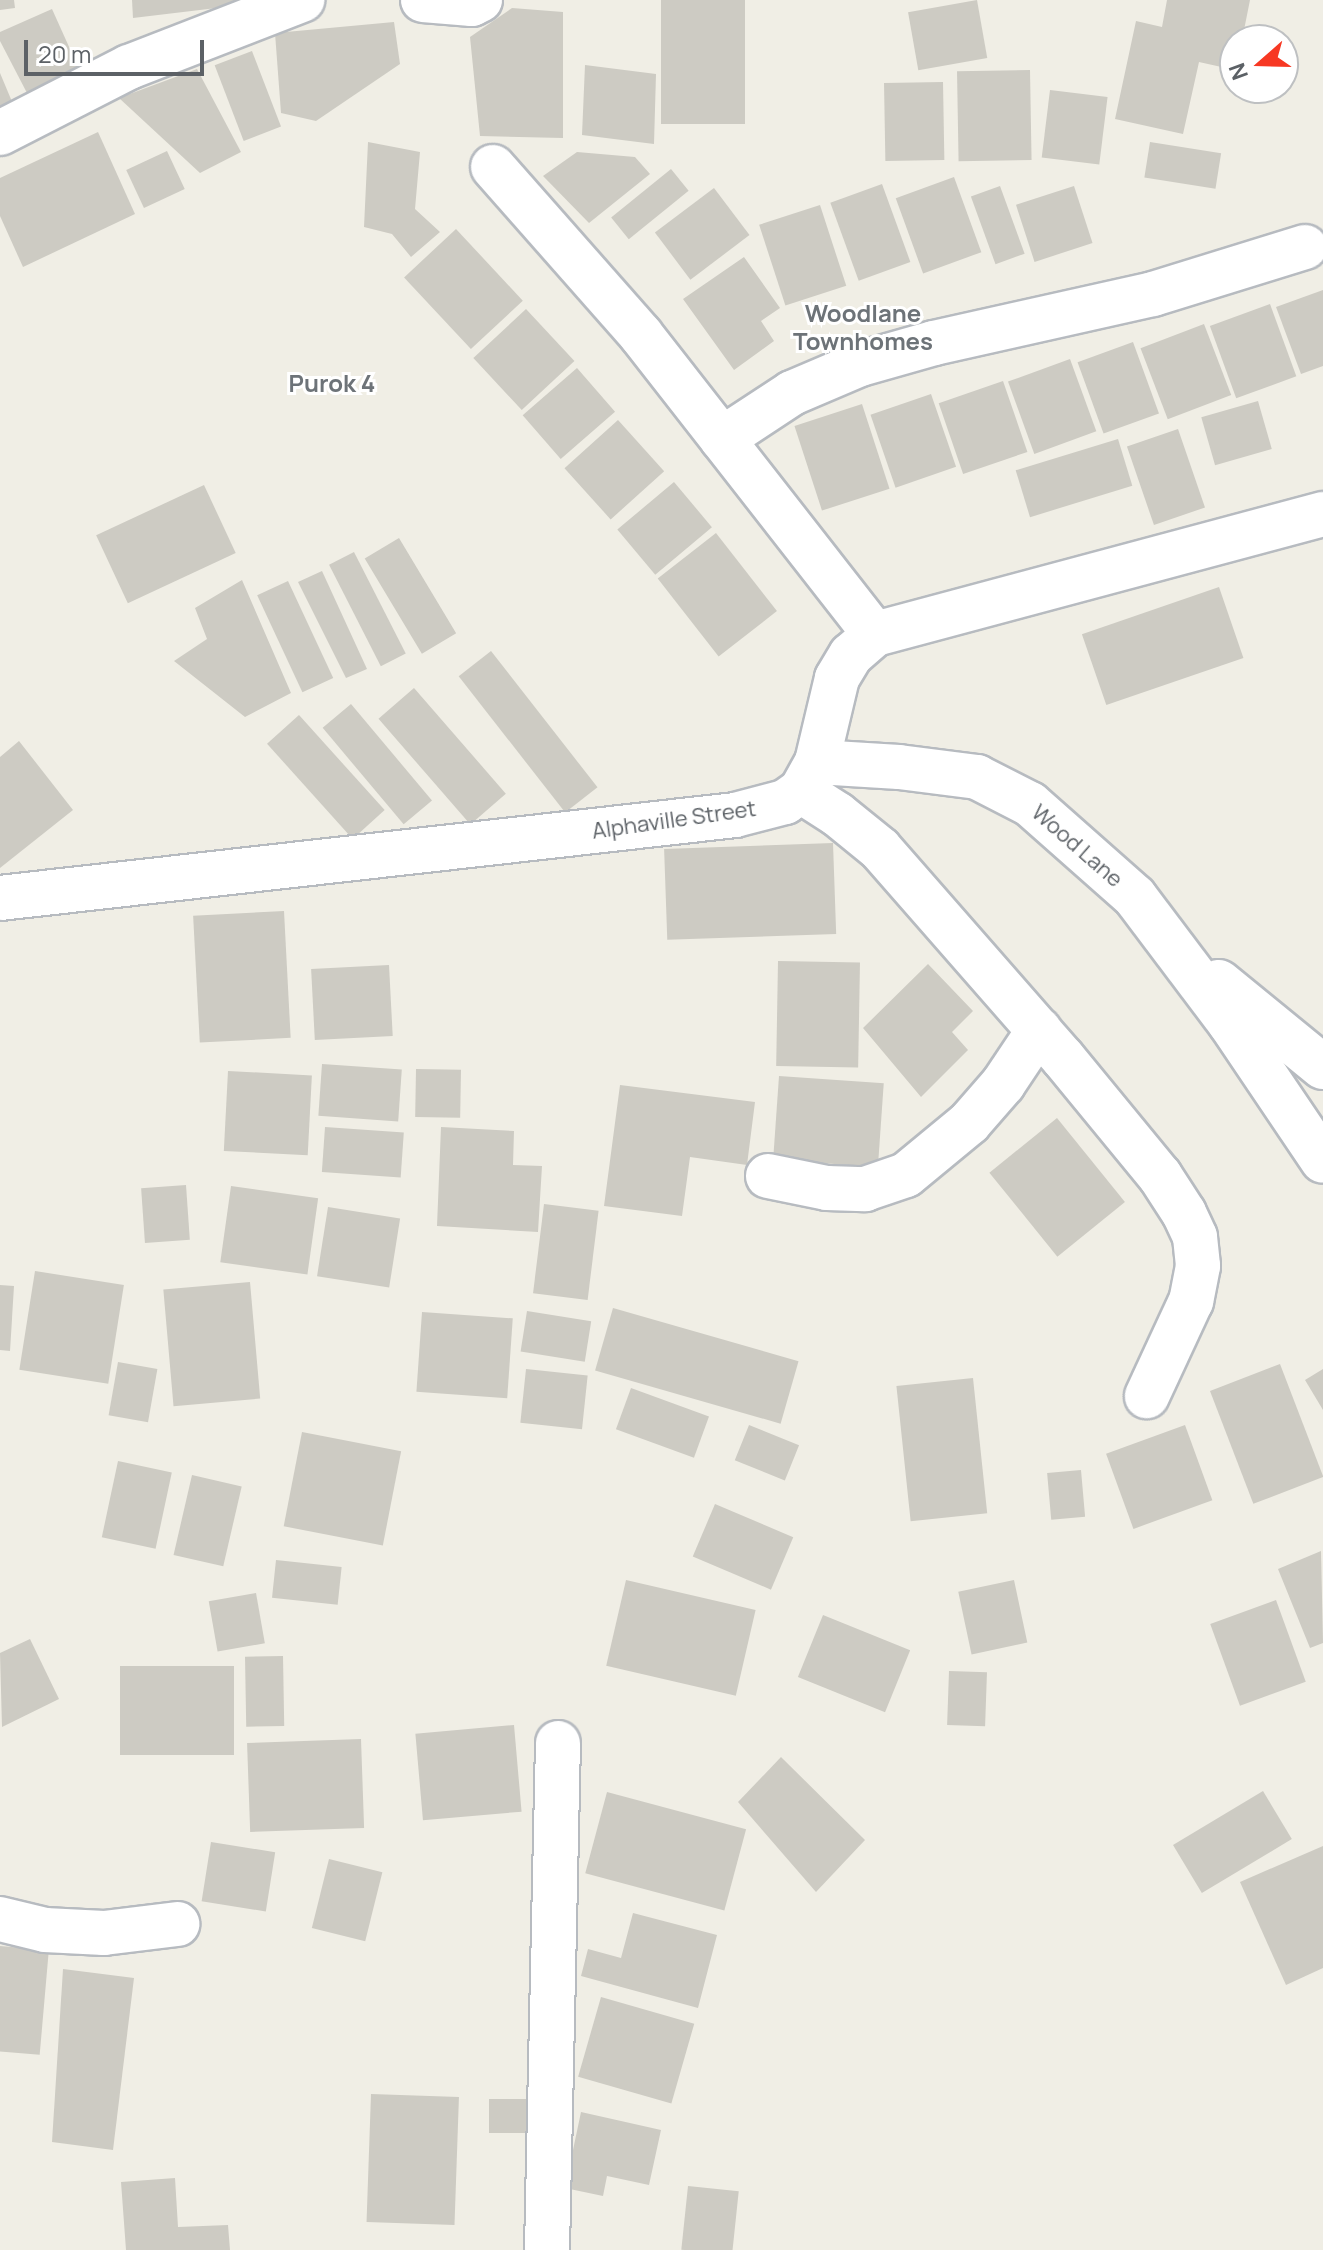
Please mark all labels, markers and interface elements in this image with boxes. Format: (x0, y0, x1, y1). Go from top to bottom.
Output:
scale bar (28, 24, 208, 74)
north arrow (1219, 24, 1299, 104)
text: 20 m (38, 37, 91, 70)
text: N (1222, 59, 1255, 84)
district label: Woodlane Townhomes (793, 299, 933, 355)
district label: Purok 4 (289, 369, 375, 397)
street label: Alphaville Street (590, 795, 758, 845)
street label: Wood Lane (1026, 799, 1128, 893)

